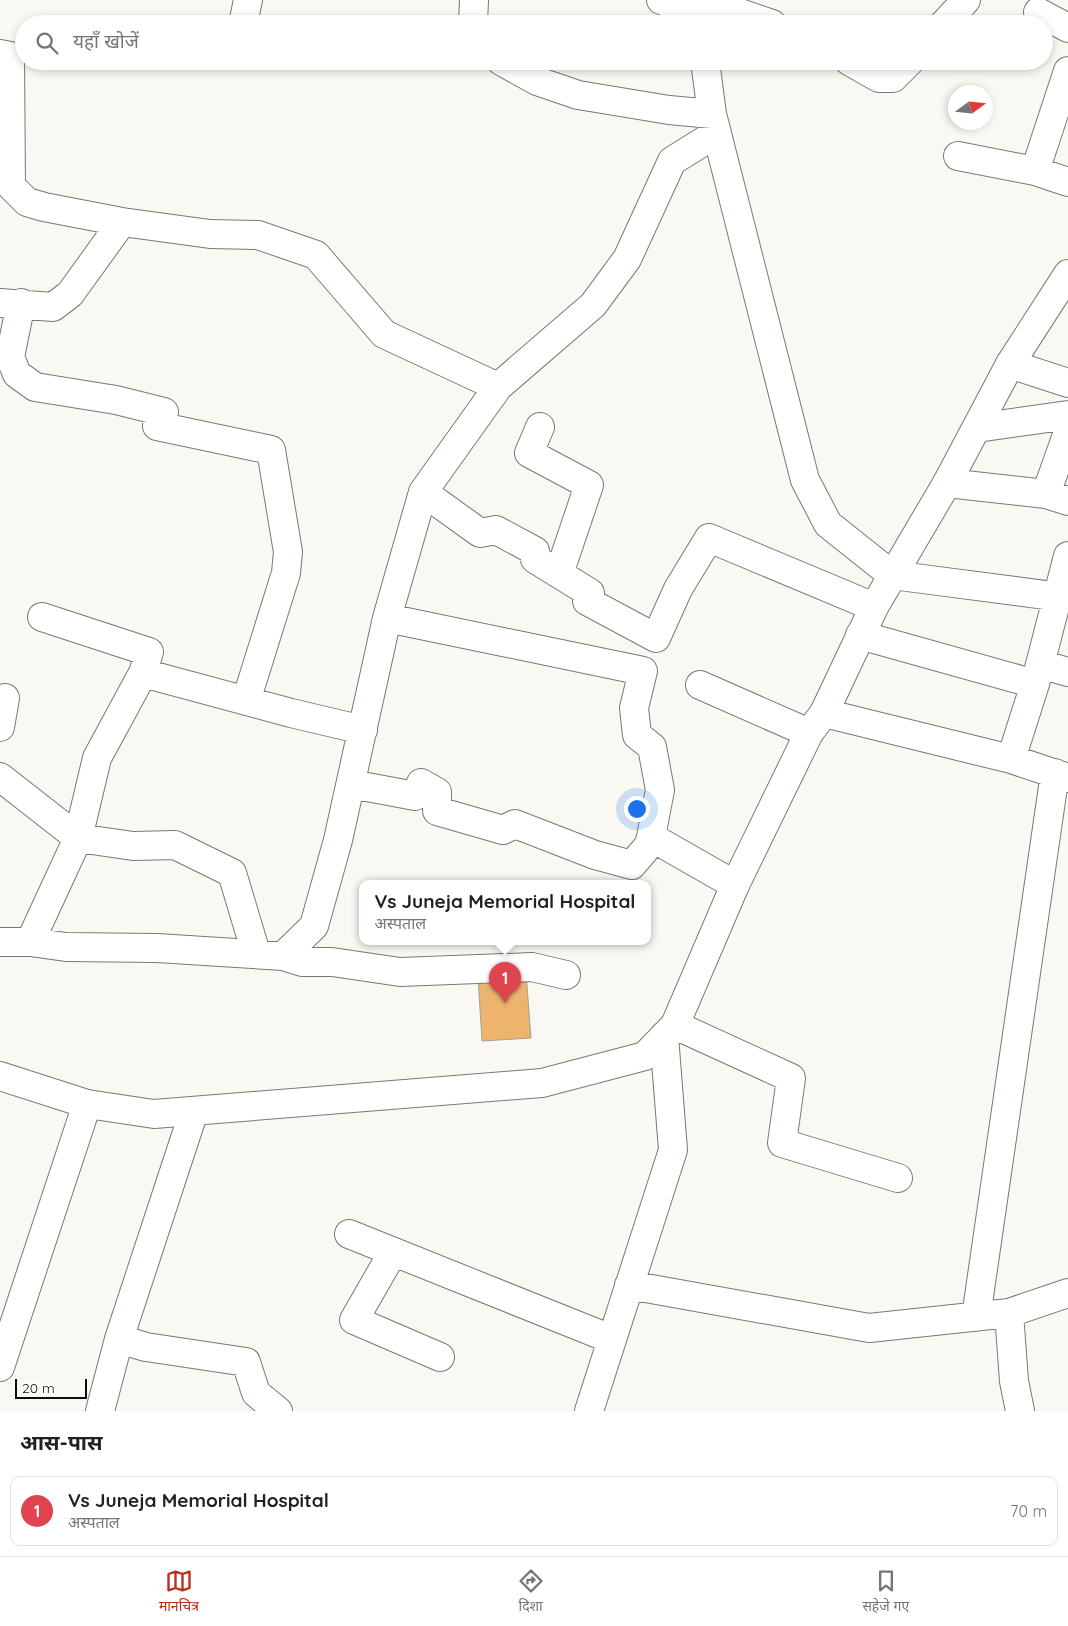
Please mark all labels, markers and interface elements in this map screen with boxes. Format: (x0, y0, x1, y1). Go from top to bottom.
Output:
search box (15, 15, 1053, 70)
icon: search (33, 29, 61, 57)
text: यहाँ खोजें (73, 29, 139, 53)
north arrow (948, 85, 993, 130)
your location (624, 796, 650, 822)
popup (359, 880, 651, 945)
text: Vs Juneja Memorial Hospital (375, 889, 635, 913)
text: अस्पताल (375, 913, 426, 933)
pin: 1 (489, 962, 521, 1003)
scale bar (15, 1376, 88, 1399)
text: 20 m (22, 1379, 55, 1397)
text: आस-पास (20, 1429, 102, 1455)
text: Vs Juneja Memorial Hospital (68, 1488, 329, 1512)
text: 1 (34, 1501, 40, 1521)
text: 70 m (1010, 1501, 1047, 1521)
text: अस्पताल (68, 1512, 120, 1532)
tab: मानचित्र (159, 1567, 199, 1617)
tab: दिशा (517, 1567, 545, 1617)
tab: सहेजे गए (862, 1567, 909, 1617)

